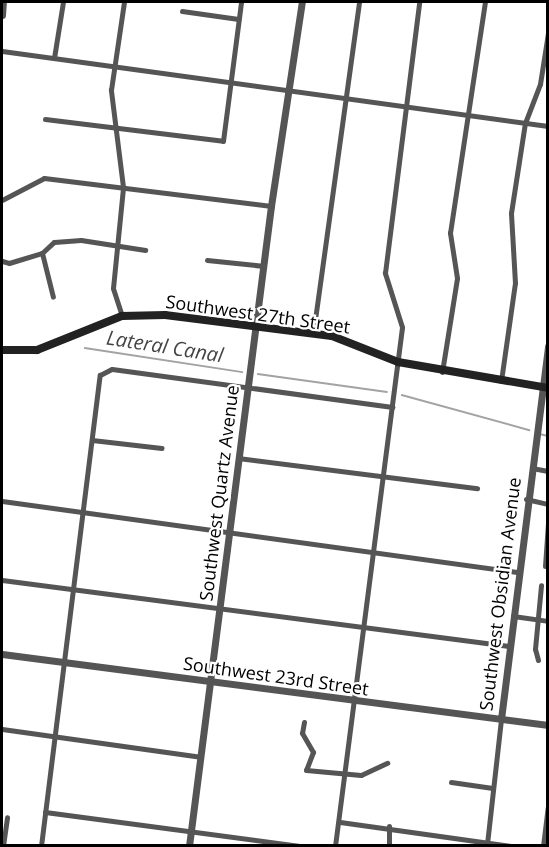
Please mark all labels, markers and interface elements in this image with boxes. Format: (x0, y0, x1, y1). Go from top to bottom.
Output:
street label: Southwest 27th Street (164, 290, 352, 338)
water label: Lateral Canal (105, 325, 225, 367)
street label: Southwest Quartz Avenue (195, 384, 243, 602)
street label: Southwest Obsidian Avenue (475, 476, 525, 712)
street label: Southwest 23rd Street (182, 652, 370, 700)

